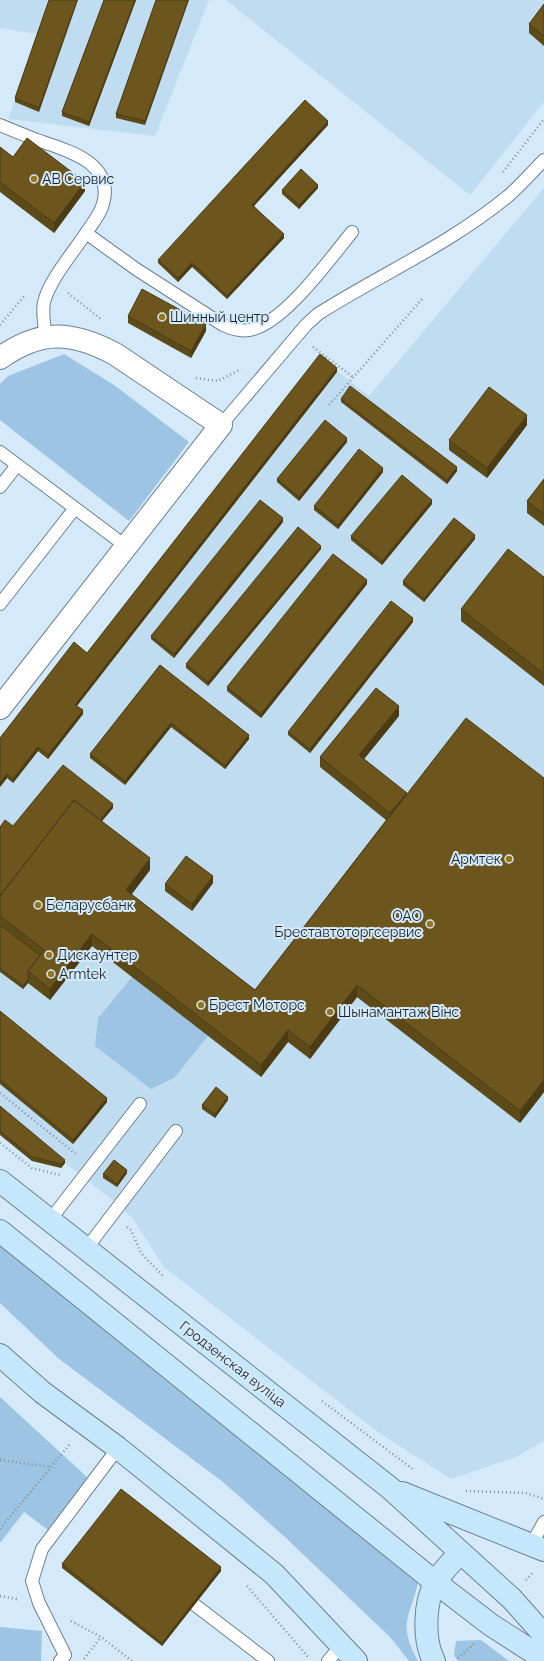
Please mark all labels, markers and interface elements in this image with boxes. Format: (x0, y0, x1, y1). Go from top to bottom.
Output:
place label: АВ Сервис (42, 171, 115, 187)
marker: АВ Сервис (29, 174, 39, 184)
place label: Шинный центр (170, 309, 269, 325)
marker: Шинный центр (157, 312, 167, 322)
place label: Армтек (451, 851, 501, 867)
marker: Армтек (504, 854, 514, 864)
place label: Беларусбанк (46, 897, 134, 913)
marker: Беларусбанк (33, 900, 43, 910)
place label: ОАО Бреставтоторгсервис (274, 908, 422, 940)
marker: ОАО Бреставтоторгсервис (425, 919, 435, 929)
place label: Дискаунтер (57, 947, 138, 963)
marker: Дискаунтер (44, 950, 54, 960)
place label: Armtek (59, 966, 107, 982)
marker: Armtek (46, 969, 56, 979)
place label: Брест Моторс (209, 997, 305, 1013)
marker: Брест Моторс (196, 1000, 206, 1010)
place label: Шынамантаж Вінс (338, 1004, 460, 1020)
marker: Шынамантаж Вінс (325, 1007, 335, 1017)
street label: Гродзенская вуліца (177, 1318, 289, 1410)

